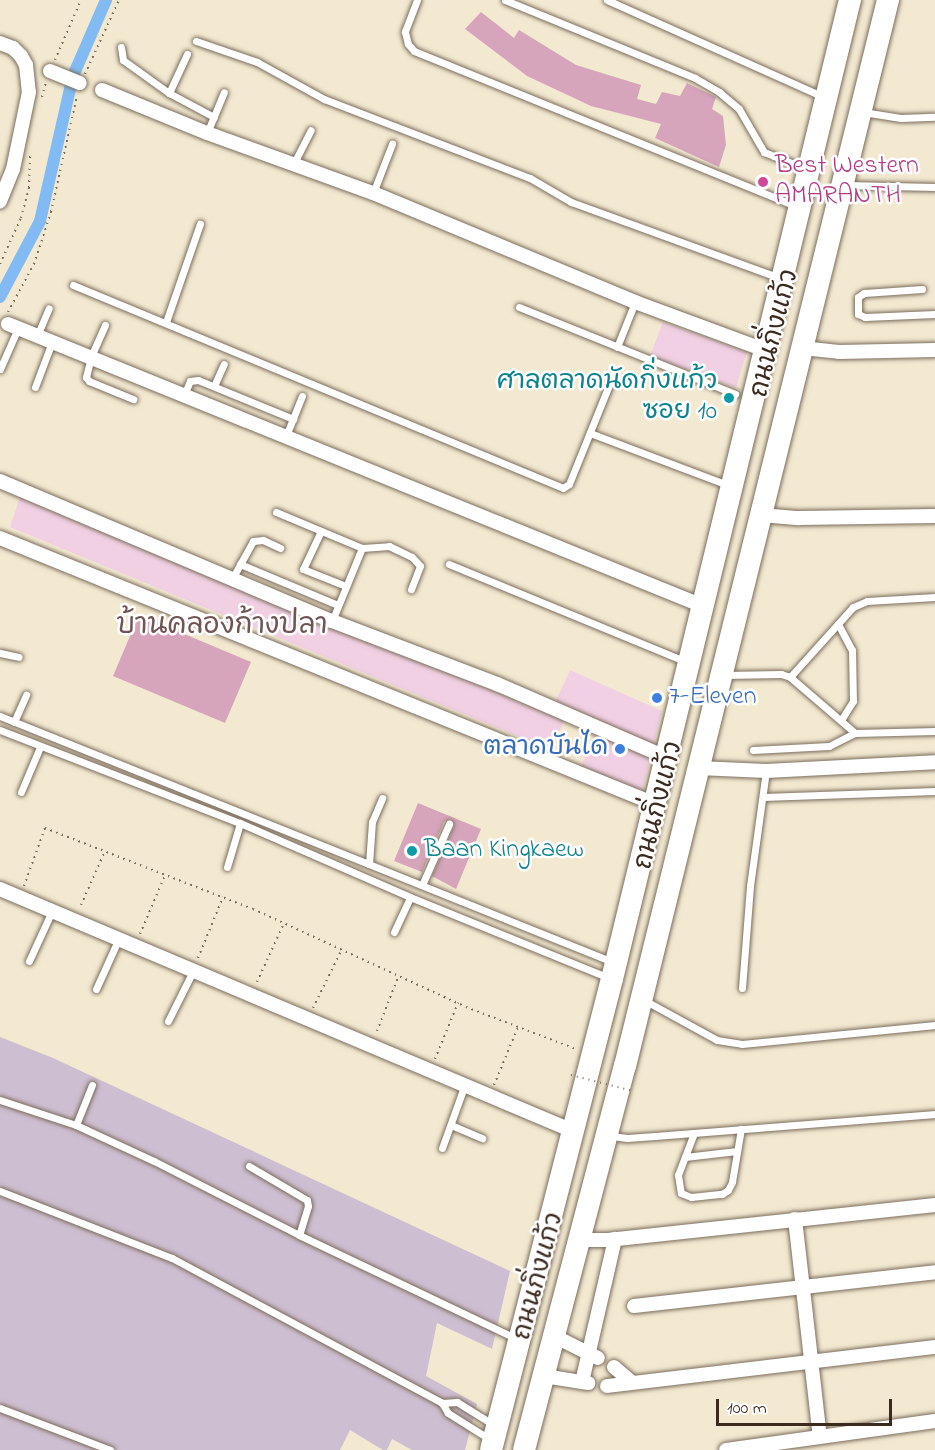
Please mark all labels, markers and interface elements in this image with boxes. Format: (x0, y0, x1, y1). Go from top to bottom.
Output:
place label: Best Western AMARANTH (775, 151, 919, 212)
marker: Best Western AMARANTH (756, 175, 770, 189)
street label: ถนนกิ่งแก้ว (745, 267, 807, 401)
place label: ศาลตลาดนัดกิ่งแก้ว ซอย 10 (497, 367, 717, 428)
marker: ศาลตลาดนัดกิ่งแก้ว ซอย 10 (722, 391, 736, 405)
district label: บ้านคลองก้างปลา (117, 610, 327, 644)
place label: 7-Eleven (669, 682, 757, 714)
marker: 7-Eleven (650, 691, 664, 705)
place label: ตลาดบันได (483, 733, 608, 765)
street label: ถนนกิ่งแก้ว (629, 739, 691, 873)
marker: ตลาดบันได (613, 742, 627, 756)
place label: Baan Kingkaew (424, 835, 584, 867)
marker: Baan Kingkaew (405, 844, 419, 858)
street label: ถนนกิ่งแก้ว (508, 1210, 572, 1344)
scale bar (719, 1387, 894, 1425)
text: 100 m (727, 1396, 767, 1422)

